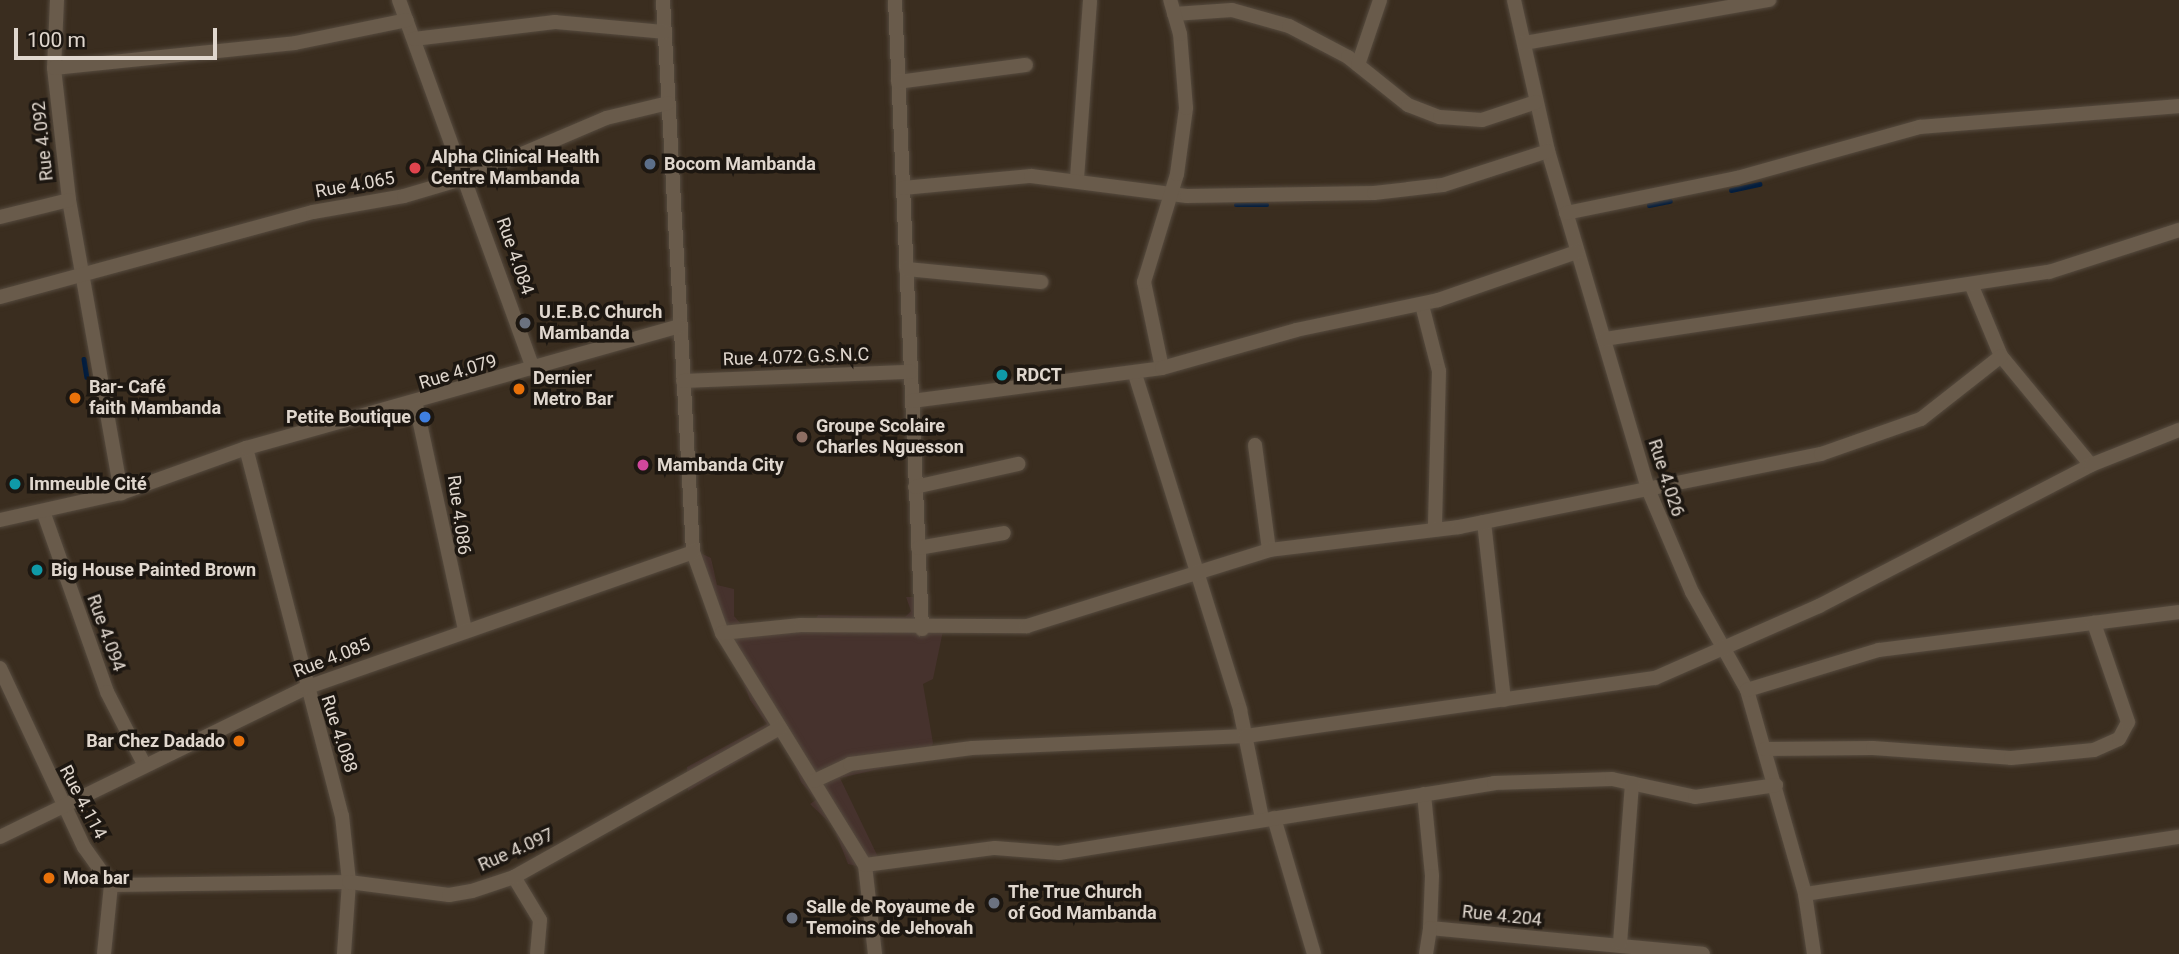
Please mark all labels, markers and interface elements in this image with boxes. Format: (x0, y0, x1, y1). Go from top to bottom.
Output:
scale bar (18, 14, 220, 58)
text: 100 m (27, 28, 86, 52)
street label: Rue 4.092 (28, 100, 58, 182)
place label: Alpha Clinical Health Centre Mambanda (431, 147, 600, 190)
place label: Bocom Mambanda (664, 153, 816, 175)
marker: Bocom Mambanda (642, 156, 658, 172)
marker: Alpha Clinical Health Centre Mambanda (405, 158, 425, 178)
street label: Rue 4.065 (314, 167, 396, 203)
street label: Rue 4.084 (492, 215, 538, 297)
place label: U.E.B.C Church Mambanda (539, 302, 662, 344)
marker: U.E.B.C Church Mambanda (517, 315, 533, 331)
street label: Rue 4.072 G.S.N.C (722, 344, 870, 370)
street label: Rue 4.079 (416, 350, 500, 394)
place label: RDCT (1016, 364, 1062, 386)
marker: RDCT (994, 367, 1010, 383)
place label: Dernier Metro Bar (533, 368, 613, 410)
place label: Bar- Café faith Mambanda (89, 377, 221, 420)
marker: Dernier Metro Bar (511, 381, 527, 397)
marker: Bar- Café faith Mambanda (67, 390, 83, 406)
place label: Petite Boutique (286, 406, 411, 428)
marker: Petite Boutique (417, 409, 433, 425)
place label: Groupe Scolaire Charles Nguesson (816, 416, 964, 458)
marker: Groupe Scolaire Charles Nguesson (794, 429, 810, 445)
street label: Rue 4.026 (1643, 437, 1689, 519)
place label: Mambanda City (657, 454, 784, 476)
marker: Mambanda City (635, 457, 651, 473)
place label: Immeuble Cité (29, 473, 147, 495)
street label: Rue 4.086 (443, 474, 475, 556)
marker: Immeuble Cité (7, 476, 23, 492)
place label: Big House Painted Brown (51, 559, 256, 581)
marker: Big House Painted Brown (29, 562, 45, 578)
street label: Rue 4.094 (82, 592, 130, 674)
street label: Rue 4.085 (291, 634, 373, 682)
street label: Rue 4.088 (316, 693, 362, 775)
place label: Bar Chez Dadado (86, 730, 225, 752)
marker: Bar Chez Dadado (231, 733, 247, 749)
street label: Rue 4.114 (55, 762, 111, 842)
street label: Rue 4.097 (475, 824, 557, 876)
place label: Moa bar (63, 867, 129, 889)
marker: Moa bar (41, 870, 57, 886)
place label: The True Church of God Mambanda (1008, 882, 1157, 924)
marker: The True Church of God Mambanda (986, 895, 1002, 911)
place label: Salle de Royaume de Temoins de Jehovah (806, 897, 975, 940)
street label: Rue 4.204 (1461, 901, 1543, 931)
marker: Salle de Royaume de Temoins de Jehovah (784, 910, 800, 926)

